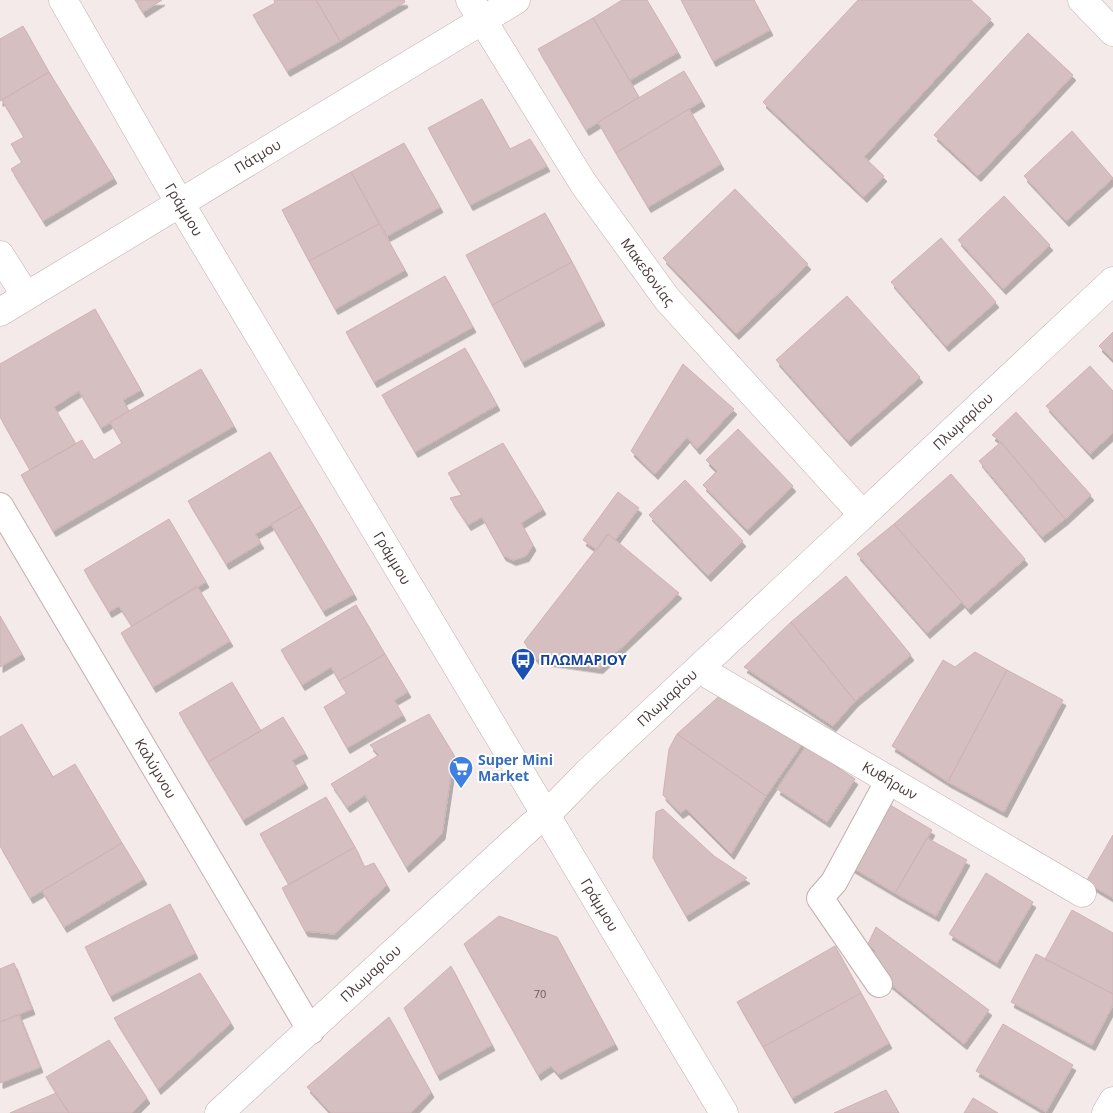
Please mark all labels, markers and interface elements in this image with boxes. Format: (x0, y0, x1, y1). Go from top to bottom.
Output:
street label: Πάτμου (231, 135, 284, 177)
street label: Γράμμου (161, 179, 208, 239)
street label: Μακεδονίας (617, 234, 679, 310)
street label: Πλωμαρίου (928, 388, 997, 454)
street label: Γράμμου (370, 528, 416, 588)
bus stop icon: ΠΛΩΜΑΡΙΟΥ (510, 647, 536, 681)
place label: ΠΛΩΜΑΡΙΟΥ (540, 650, 627, 669)
street label: Πλωμαρίου (633, 665, 701, 730)
street label: Καλύμνου (131, 735, 181, 802)
place label: Super Mini Market (478, 750, 553, 785)
supermarket icon: Super Mini Market (448, 755, 474, 789)
street label: Κυθήρων (859, 757, 921, 804)
street label: Γράμμου (577, 875, 623, 935)
street label: Πλωμαρίου (336, 940, 405, 1006)
house number: 70 (534, 986, 546, 1001)

